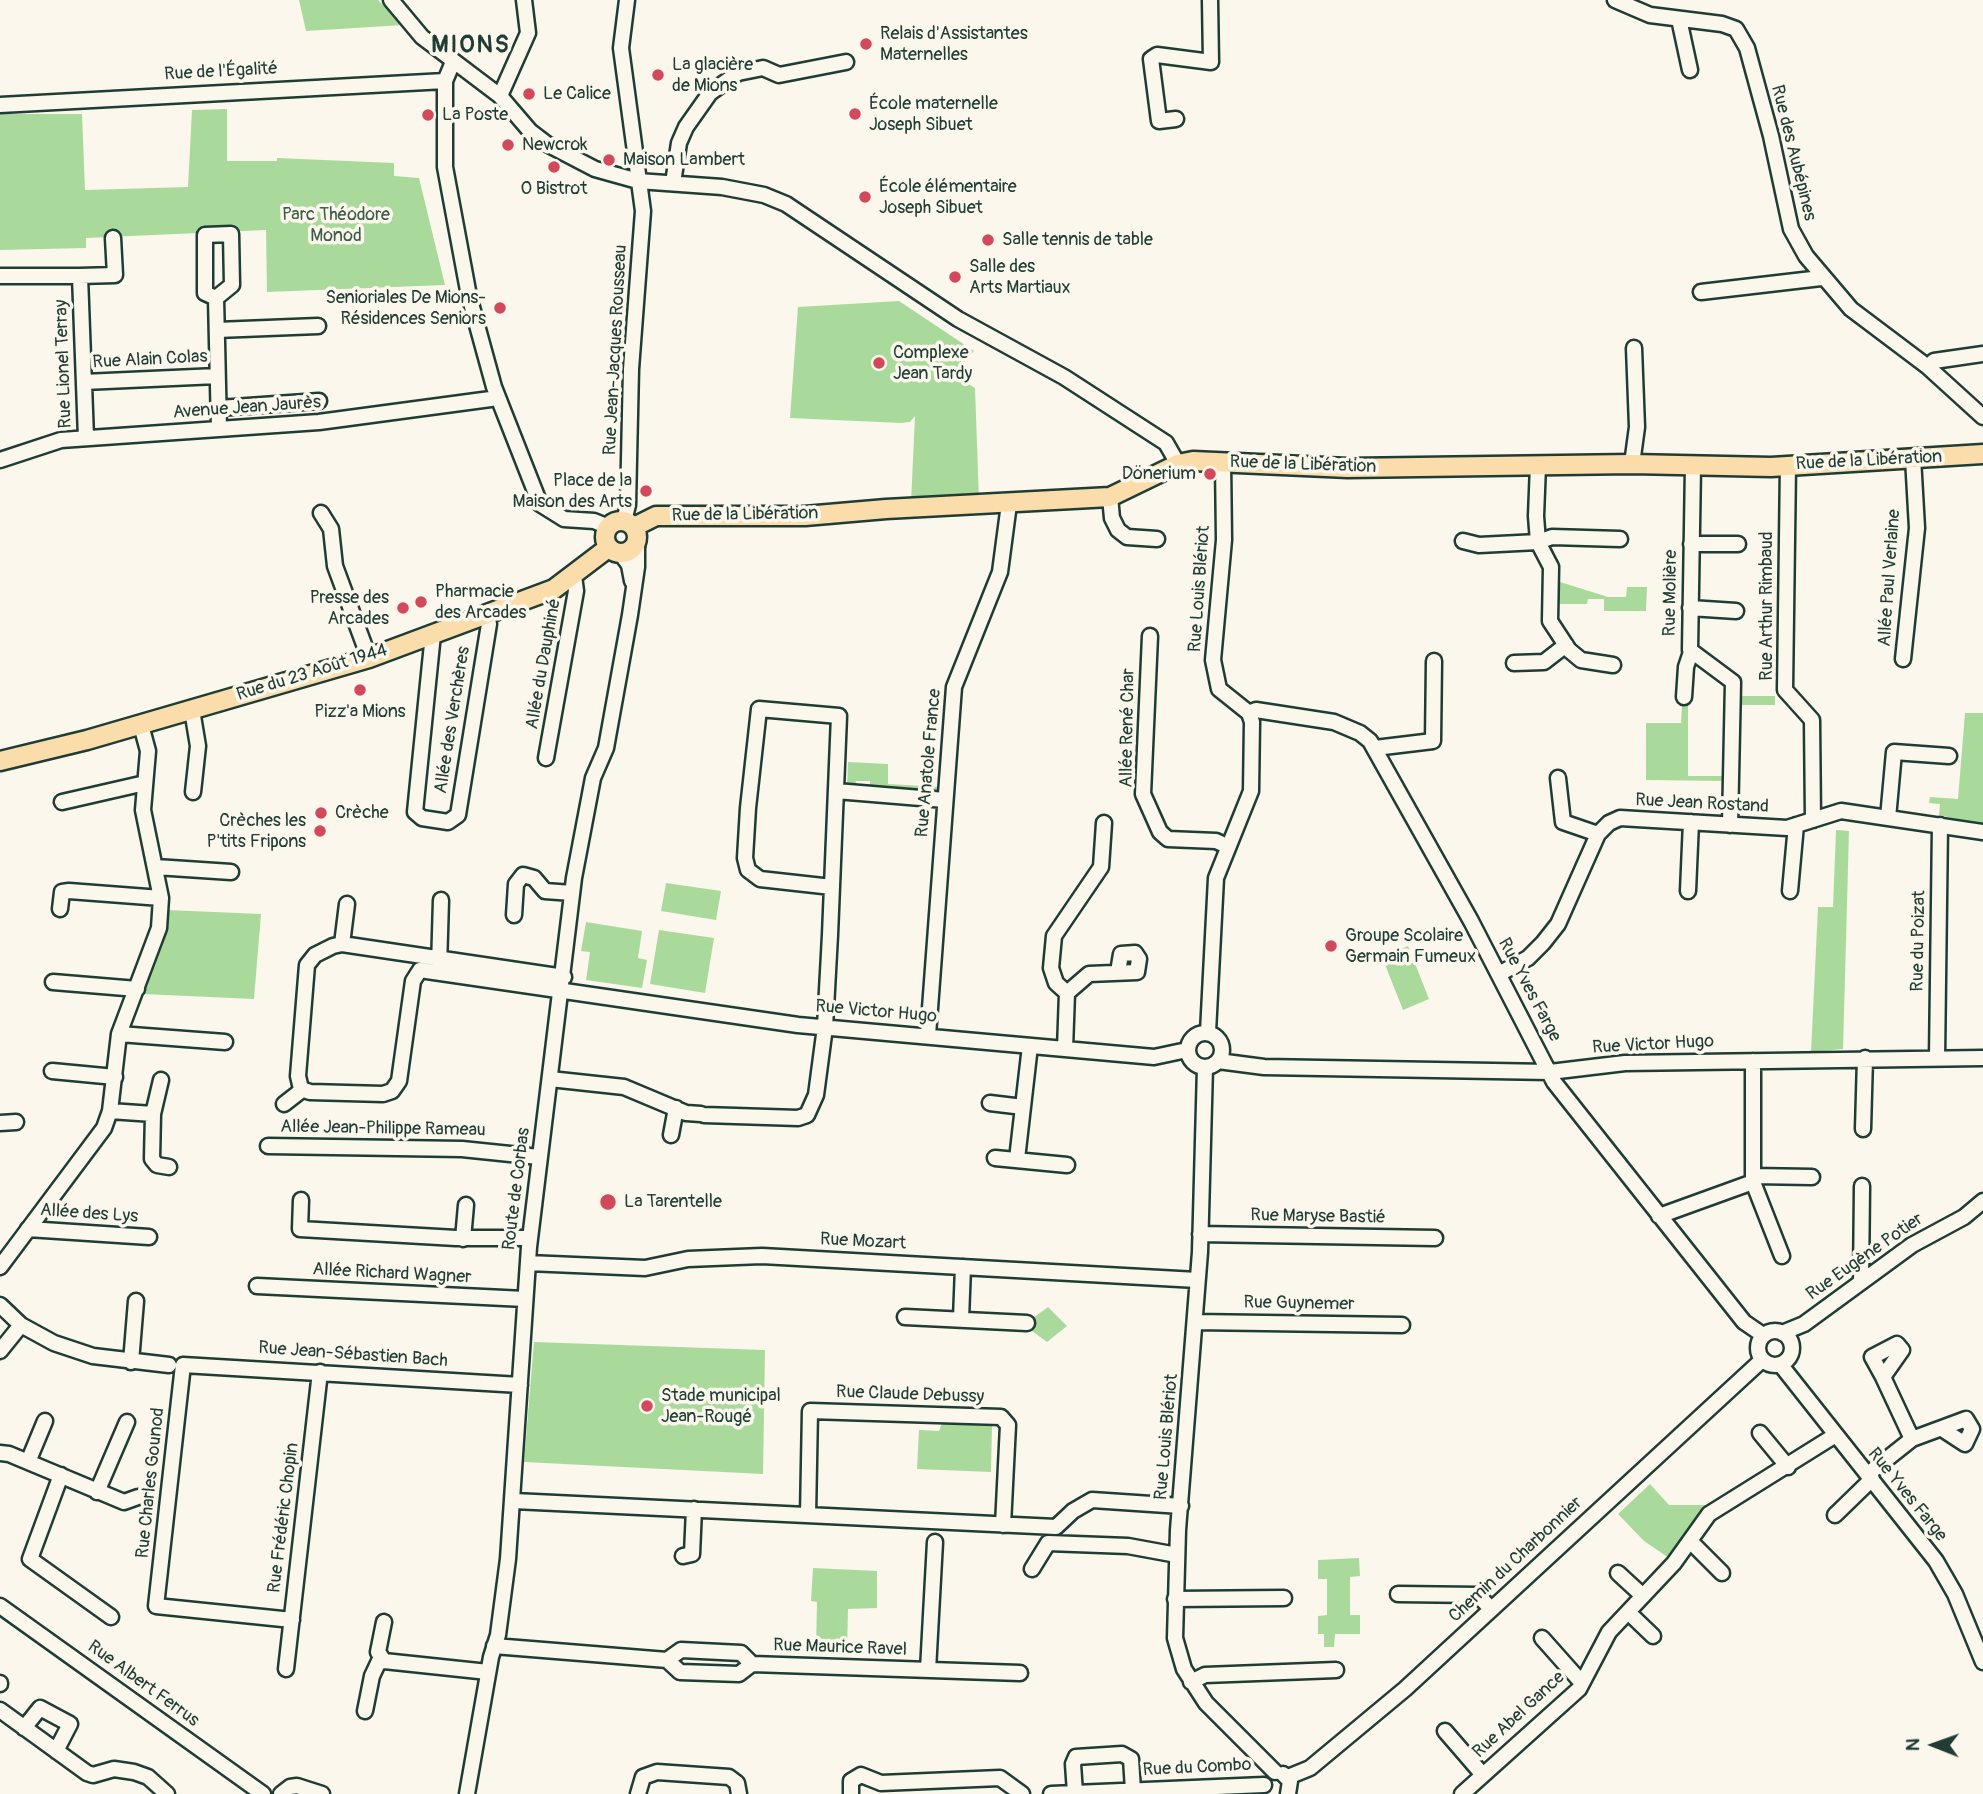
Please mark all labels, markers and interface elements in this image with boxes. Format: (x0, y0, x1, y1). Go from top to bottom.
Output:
place label: Relais d'Assistantes Maternelles (880, 23, 1028, 66)
district label: MIONS (432, 32, 510, 60)
marker: Relais d'Assistantes Maternelles (858, 36, 874, 52)
place label: La glacière de Mions (672, 54, 753, 96)
street label: Rue de l'Égalité (164, 58, 278, 86)
marker: La glacière de Mions (650, 67, 666, 83)
place label: Le Calice (543, 83, 611, 105)
street label: Rue des Aubépines (1766, 83, 1820, 223)
marker: Le Calice (521, 86, 537, 102)
place label: École maternelle Joseph Sibuet (869, 93, 998, 136)
place label: La Poste (442, 104, 508, 126)
marker: École maternelle Joseph Sibuet (847, 106, 863, 122)
marker: La Poste (420, 107, 436, 123)
place label: Newcrok (522, 134, 588, 156)
marker: Newcrok (500, 137, 516, 153)
place label: Maison Lambert (623, 149, 745, 171)
marker: Maison Lambert (601, 152, 617, 168)
marker: O Bistrot (546, 159, 562, 175)
place label: École élémentaire Joseph Sibuet (879, 176, 1017, 218)
place label: O Bistrot (520, 178, 588, 200)
marker: École élémentaire Joseph Sibuet (857, 189, 873, 205)
park label: Parc Théodore Monod (282, 204, 390, 246)
place label: Salle tennis de table (1002, 229, 1153, 251)
marker: Salle tennis de table (980, 232, 996, 248)
street label: Rue Jean-Jacques Rousseau (600, 244, 632, 456)
place label: Salle des Arts Martiaux (969, 256, 1071, 298)
marker: Salle des Arts Martiaux (947, 269, 963, 285)
place label: Senioriales De Mions- Résidences Seniors (326, 287, 486, 330)
street label: Rue Lionel Terray (51, 299, 77, 429)
marker: Senioriales De Mions- Résidences Seniors (492, 300, 508, 316)
place label: Complexe Jean Tardy (893, 342, 972, 384)
street label: Rue Alain Colas (92, 346, 208, 374)
marker: Complexe Jean Tardy (871, 355, 887, 371)
street label: Avenue Jean Jaurès (172, 392, 322, 424)
street label: Rue de la Libération (1795, 446, 1943, 476)
street label: Rue de la Libération (1229, 452, 1377, 478)
place label: Dönerium (1122, 463, 1196, 485)
marker: Dönerium (1202, 466, 1218, 482)
place label: Place de la Maison des Arts (513, 470, 632, 512)
marker: Place de la Maison des Arts (638, 483, 654, 499)
street label: Rue de la Libération (671, 503, 819, 527)
street label: Allée Paul Verlaine (1874, 508, 1906, 648)
street label: Rue Louis Blériot (1185, 525, 1215, 653)
street label: Rue Arthur Rimbaud (1756, 531, 1778, 681)
street label: Rue Molière (1659, 549, 1683, 637)
place label: Pharmacie des Arcades (435, 581, 526, 624)
place label: Presse des Arcades (310, 587, 389, 630)
marker: Pharmacie des Arcades (413, 594, 429, 610)
street label: Allée du Dauphiné (522, 597, 566, 731)
marker: Presse des Arcades (395, 600, 411, 616)
street label: Rue du 23 Août 1944 (234, 640, 390, 706)
street label: Allée des Verchères (431, 645, 475, 795)
street label: Allée René Char (1116, 668, 1140, 788)
marker: Pizz'a Mions (352, 682, 368, 698)
street label: Rue Anatole France (912, 688, 946, 838)
place label: Pizz'a Mions (314, 701, 406, 723)
street label: Rue Jean Rostand (1635, 790, 1769, 818)
place label: Crèche (335, 802, 389, 824)
marker: Crèche (313, 805, 329, 821)
place label: Crèches les P'tits Fripons (207, 810, 306, 852)
marker: Crèches les P'tits Fripons (312, 823, 328, 839)
street label: Rue du Poizat (1907, 890, 1931, 992)
place label: Groupe Scolaire Germain Fumeux (1345, 925, 1476, 968)
street label: Rue Yves Farge (1493, 935, 1565, 1045)
marker: Groupe Scolaire Germain Fumeux (1323, 938, 1339, 954)
street label: Rue Victor Hugo (814, 996, 938, 1028)
street label: Rue Victor Hugo (1592, 1031, 1714, 1059)
street label: Allée Jean-Philippe Rameau (280, 1116, 486, 1142)
street label: Route de Corbas (499, 1126, 535, 1252)
place label: La Tarentelle (624, 1191, 722, 1213)
marker: La Tarentelle (598, 1192, 618, 1212)
street label: Allée des Lys (39, 1200, 139, 1228)
street label: Rue Maryse Bastié (1250, 1205, 1386, 1229)
street label: Rue Eugène Potier (1802, 1209, 1928, 1305)
street label: Rue Mozart (819, 1229, 907, 1255)
street label: Allée Richard Wagner (312, 1259, 472, 1289)
street label: Rue Guynemer (1243, 1292, 1355, 1316)
street label: Rue Jean-Sébastien Bach (257, 1338, 449, 1372)
street label: Rue Louis Blériot (1151, 1373, 1183, 1501)
street label: Rue Claude Debussy (836, 1382, 984, 1408)
place label: Stade municipal Jean-Rougé (661, 1385, 781, 1428)
marker: Stade municipal Jean-Rougé (639, 1398, 655, 1414)
street label: Rue Charles Gounod (132, 1407, 170, 1559)
street label: Rue Frédéric Chopin (264, 1442, 304, 1594)
street label: Rue Yves Farge (1863, 1444, 1951, 1546)
street label: Chemin du Charbonnier (1445, 1493, 1587, 1627)
street label: Rue Maurice Ravel (773, 1635, 907, 1661)
street label: Rue Albert Ferrus (83, 1636, 203, 1732)
street label: Rue Abel Gance (1469, 1667, 1569, 1763)
north arrow (1899, 1710, 1969, 1780)
text: N (1901, 1738, 1925, 1751)
street label: Rue du Combo (1142, 1754, 1252, 1782)

